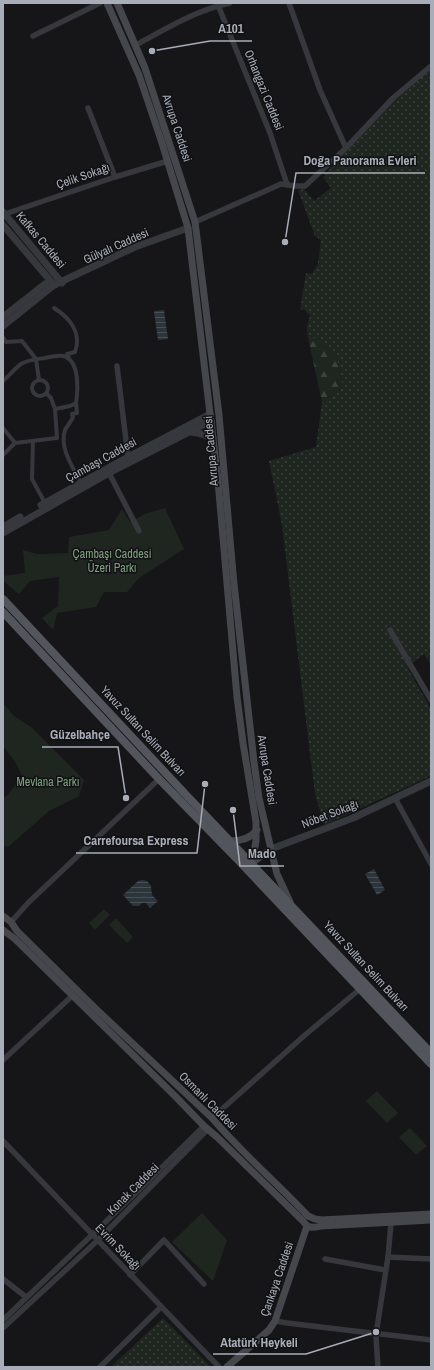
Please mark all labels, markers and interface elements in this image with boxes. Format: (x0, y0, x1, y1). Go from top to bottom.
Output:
callout: A101 (210, 16, 252, 41)
text: A101 (218, 20, 244, 37)
street label: Orhangazi Caddesi (241, 47, 287, 133)
street label: Avrupa Caddesi (158, 91, 195, 164)
callout: Doğa Panorama Evleri (296, 148, 425, 173)
text: Doğa Panorama Evleri (303, 152, 417, 169)
street label: Çelik Sokağı (54, 159, 112, 193)
street label: Kafkas Caddesi (13, 208, 69, 272)
street label: Gülyalı Caddesi (81, 224, 151, 268)
street label: Avrupa Caddesi (200, 415, 222, 488)
street label: Çambaşı Caddesi (63, 434, 139, 486)
park label: Çambaşı Caddesi Üzeri Parkı (73, 546, 151, 576)
street label: Yavuz Sultan Selim Bulvarı (97, 682, 189, 780)
callout: Güzelbahçe (42, 722, 118, 747)
text: Güzelbahçe (50, 726, 110, 743)
street label: Avrupa Caddesi (253, 733, 280, 806)
park label: Mevlana Parkı (17, 774, 79, 790)
street label: Nöbet Sokağı (299, 796, 361, 832)
callout: Carrefoursa Express (76, 828, 197, 853)
text: Carrefoursa Express (84, 832, 189, 849)
callout: Mado (240, 841, 284, 866)
text: Mado (248, 845, 276, 862)
street label: Yavuz Sultan Selim Bulvarı (320, 917, 412, 1015)
street label: Osmanlı Caddesi (175, 1068, 241, 1134)
street label: Konak Caddesi (104, 1160, 162, 1218)
street label: Evrim Sokağı (92, 1220, 144, 1274)
street label: Çankaya Caddesi (257, 1239, 297, 1319)
callout: Atatürk Heykeli (213, 1329, 306, 1354)
text: Atatürk Heykeli (220, 1334, 298, 1351)

